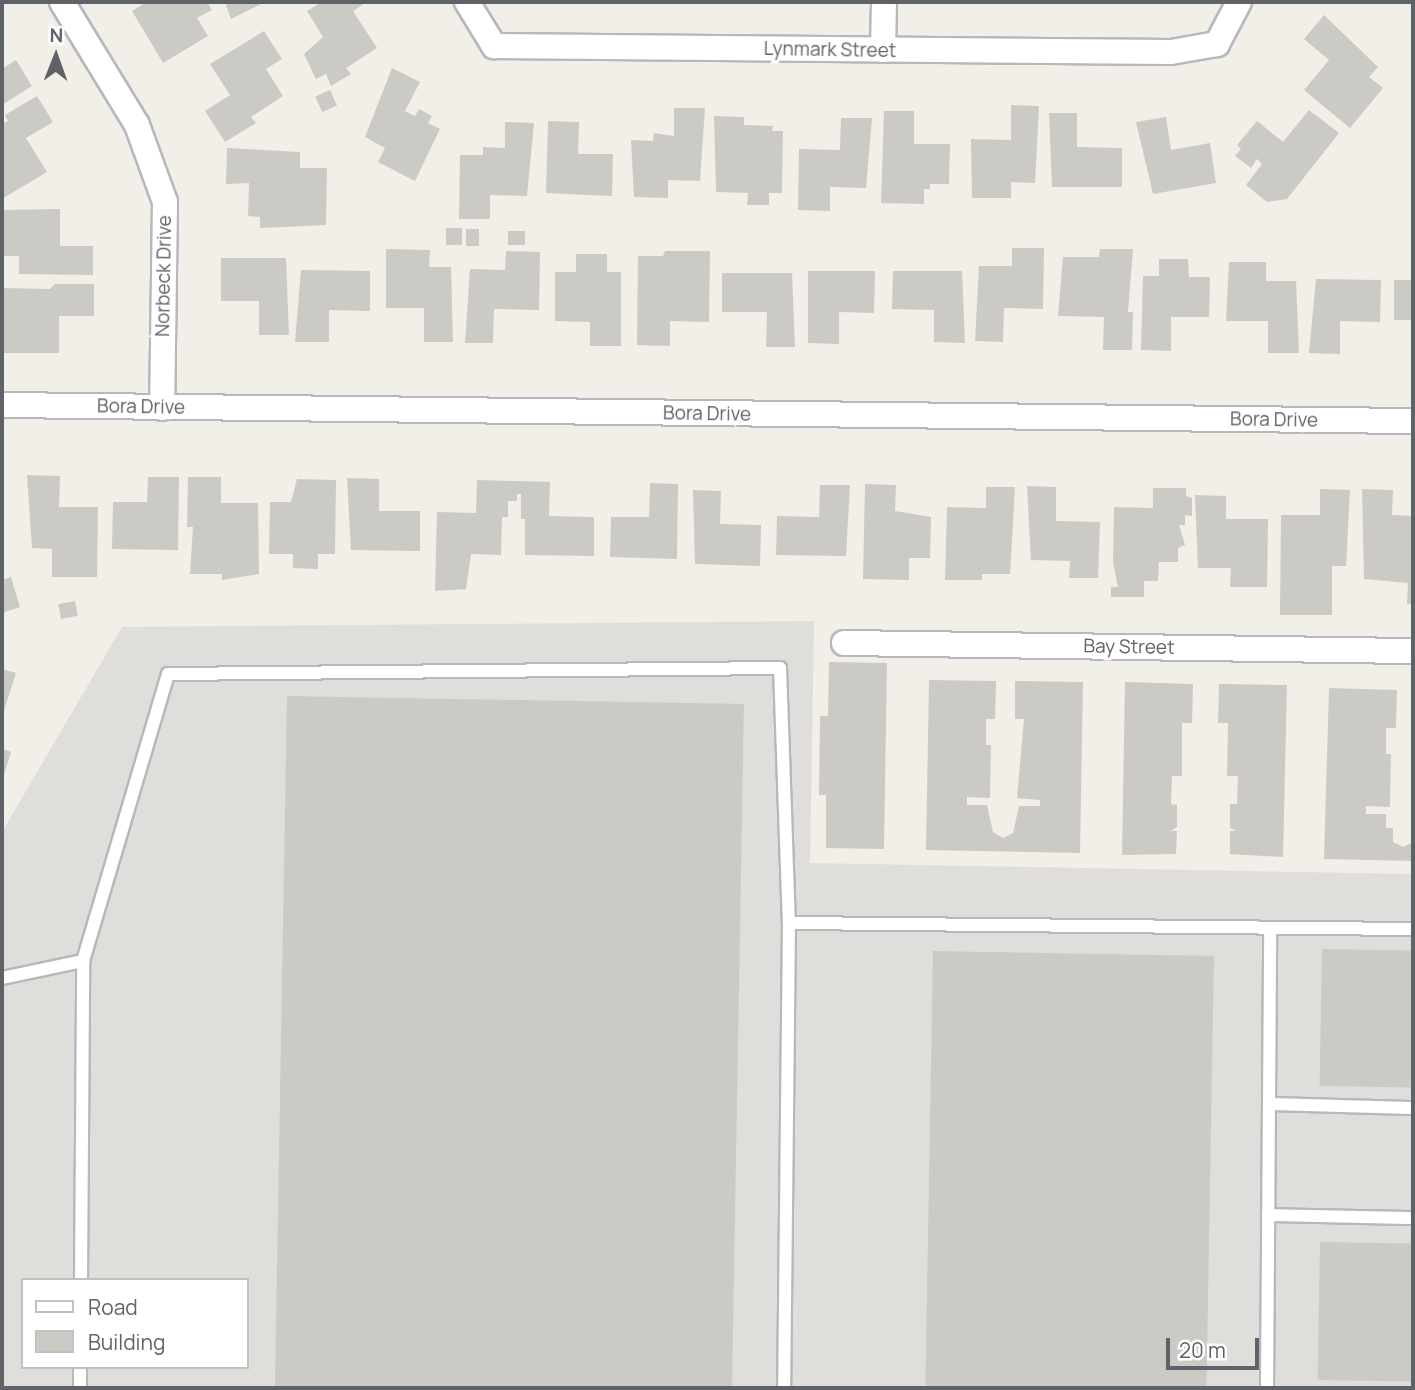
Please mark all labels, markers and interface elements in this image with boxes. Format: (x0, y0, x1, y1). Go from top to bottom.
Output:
north arrow (21, 21, 91, 91)
text: N (49, 22, 63, 48)
street label: Lynmark Street (764, 37, 896, 63)
street label: Norbeck Drive (152, 215, 176, 337)
street label: Bora Drive (97, 395, 185, 419)
street label: Bora Drive (663, 402, 751, 426)
street label: Bora Drive (1230, 408, 1318, 432)
street label: Bay Street (1083, 635, 1175, 659)
legend (21, 1278, 248, 1369)
text: Road (88, 1293, 138, 1321)
scale bar (1170, 1324, 1263, 1368)
text: Building (88, 1328, 165, 1356)
text: 20 m (1179, 1336, 1226, 1364)

